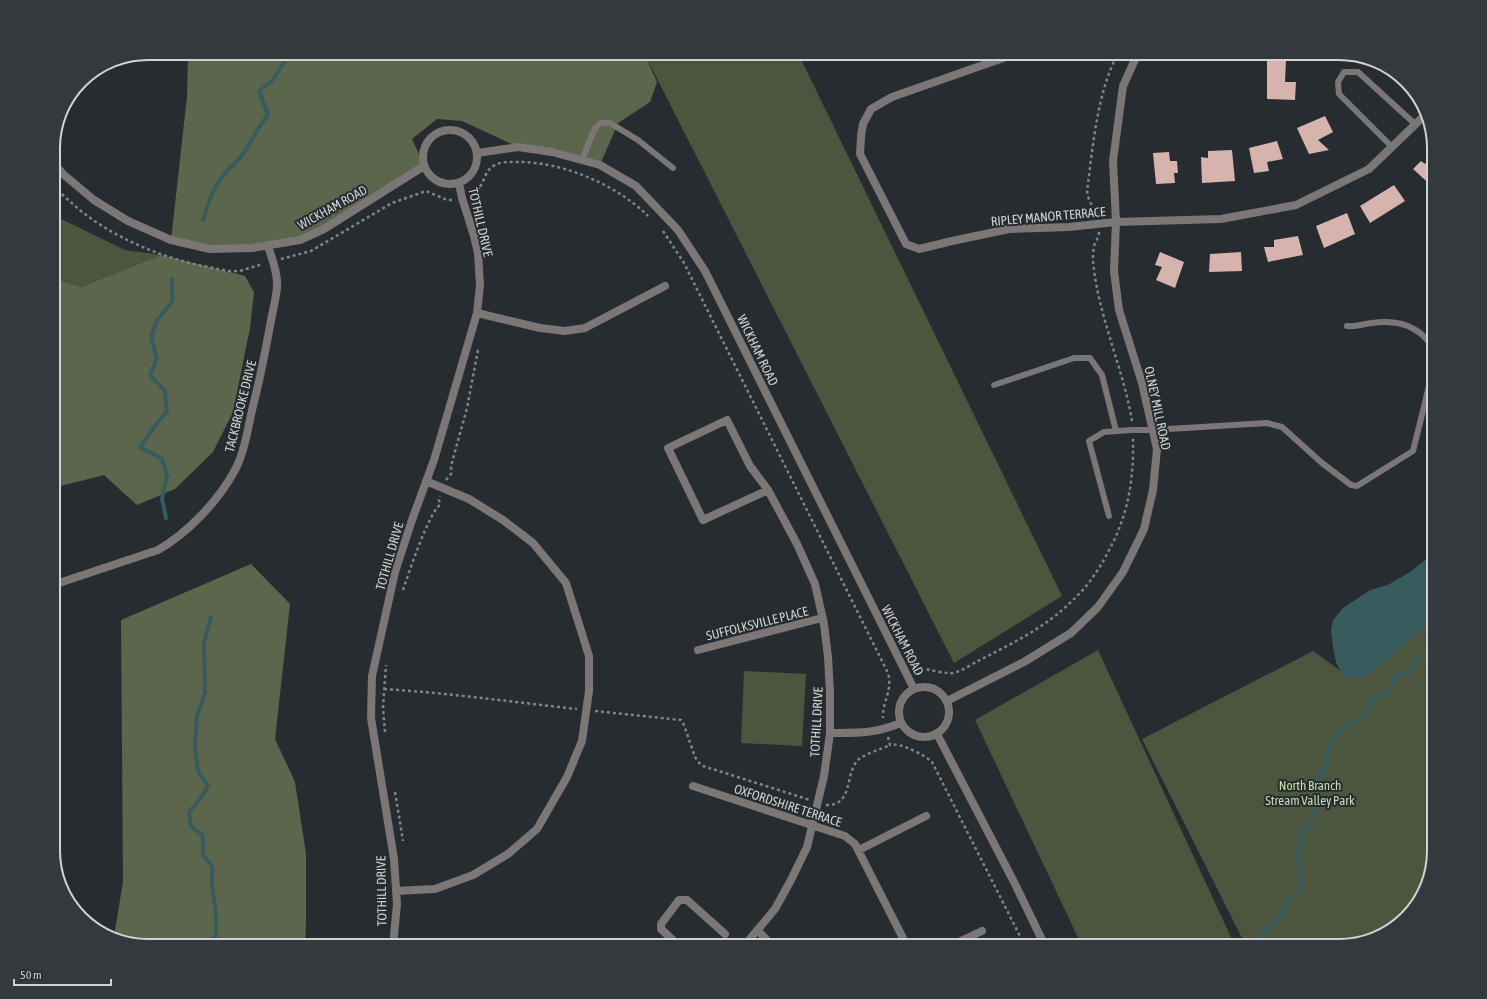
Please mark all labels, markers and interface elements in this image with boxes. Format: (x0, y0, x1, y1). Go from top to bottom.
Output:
street label: WICKHAM ROAD (295, 182, 370, 233)
street label: TOTHILL DRIVE (465, 186, 496, 258)
street label: RIPLEY MANOR TERRACE (990, 204, 1106, 229)
street label: WICKHAM ROAD (734, 312, 781, 388)
street label: TACKBROOKE DRIVE (222, 358, 259, 454)
street label: OLNEY MILL ROAD (1141, 365, 1174, 451)
street label: TOTHILL DRIVE (373, 520, 406, 592)
street label: SUFFOLKSVILLE PLACE (705, 603, 810, 643)
street label: WICKHAM ROAD (878, 603, 927, 678)
street label: TOTHILL DRIVE (807, 686, 826, 757)
park label: North Branch Stream Valley Park (1265, 778, 1355, 808)
street label: OXFORDSHIRE TERRACE (732, 781, 844, 830)
street label: TOTHILL DRIVE (373, 855, 390, 926)
scale bar (14, 961, 111, 987)
text: 50 m (20, 968, 42, 982)

